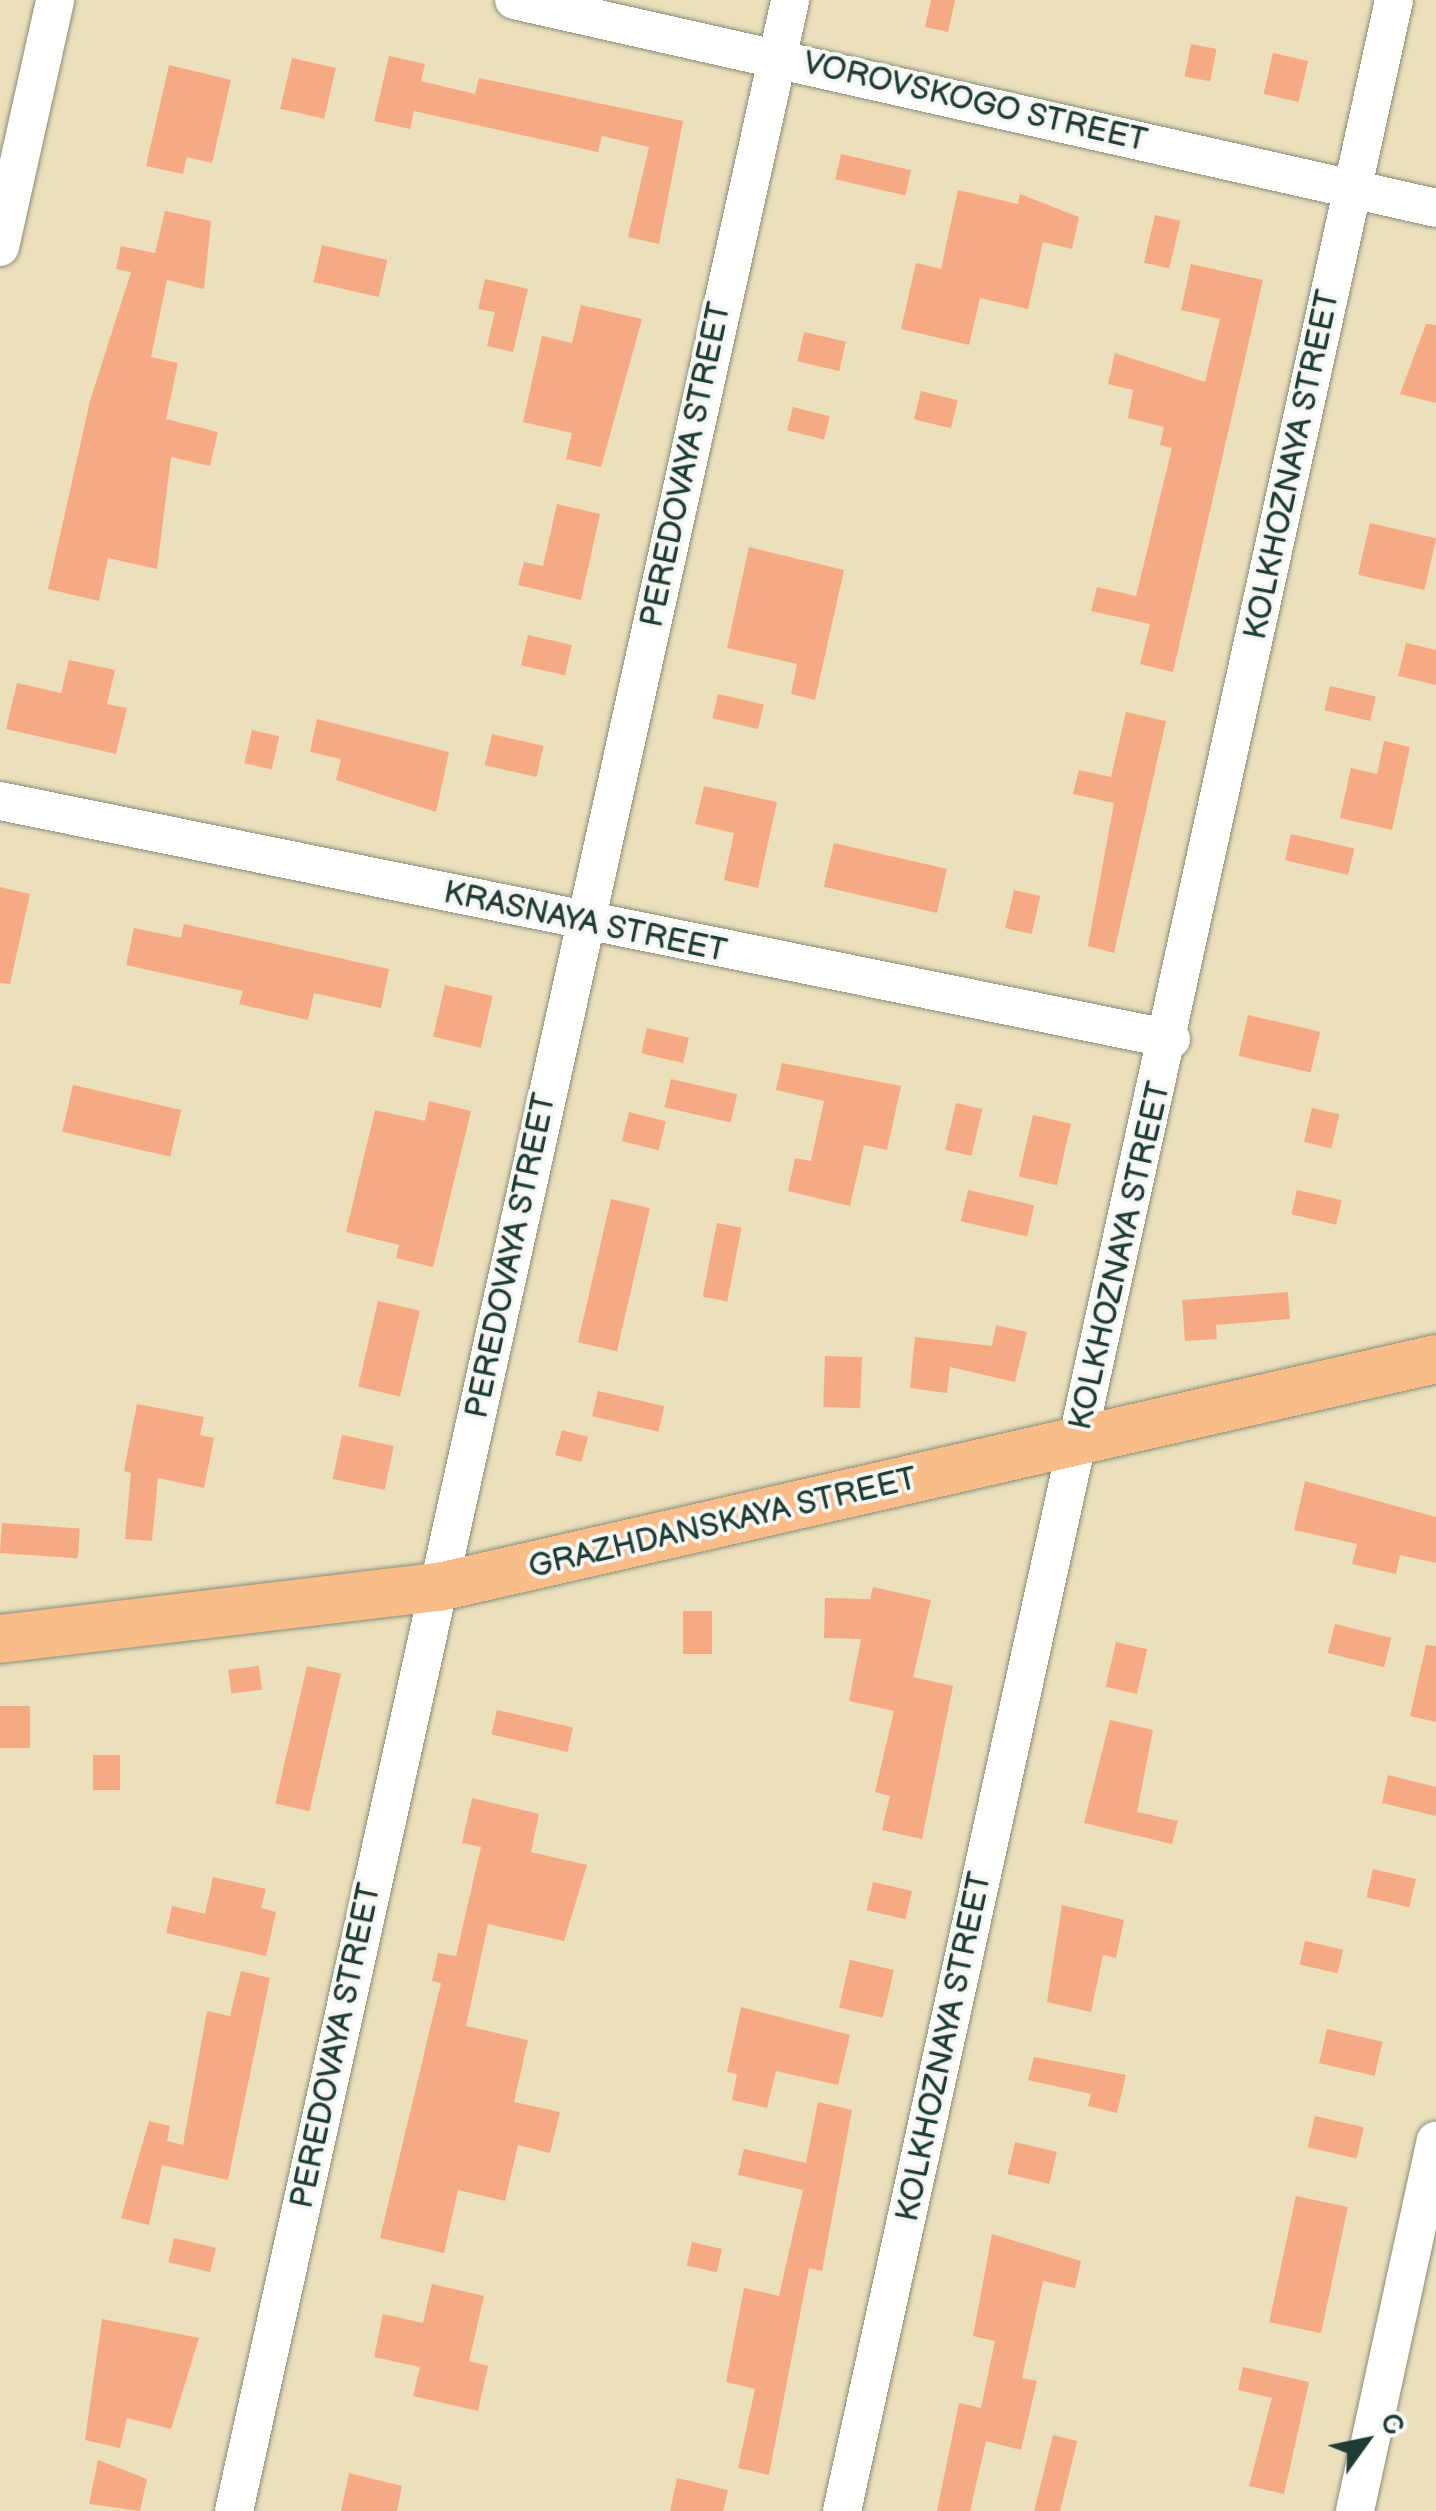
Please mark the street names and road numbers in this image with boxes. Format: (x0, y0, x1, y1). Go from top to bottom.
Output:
street label: VOROVSKOGO STREET (799, 45, 1151, 161)
street label: KOLKHOZNAYA STREET (1237, 286, 1349, 644)
street label: PEREDOVAYA STREET (634, 299, 740, 631)
street label: KRASNAYA STREET (440, 874, 730, 972)
street label: KOLKHOZNAYA STREET (1062, 1078, 1180, 1434)
street label: PEREDOVAYA STREET (459, 1090, 565, 1422)
street label: GRAZHDANSKAYA STREET (525, 1461, 921, 1587)
street label: KOLKHOZNAYA STREET (889, 1868, 1001, 2226)
street label: PEREDOVAYA STREET (284, 1880, 390, 2212)

